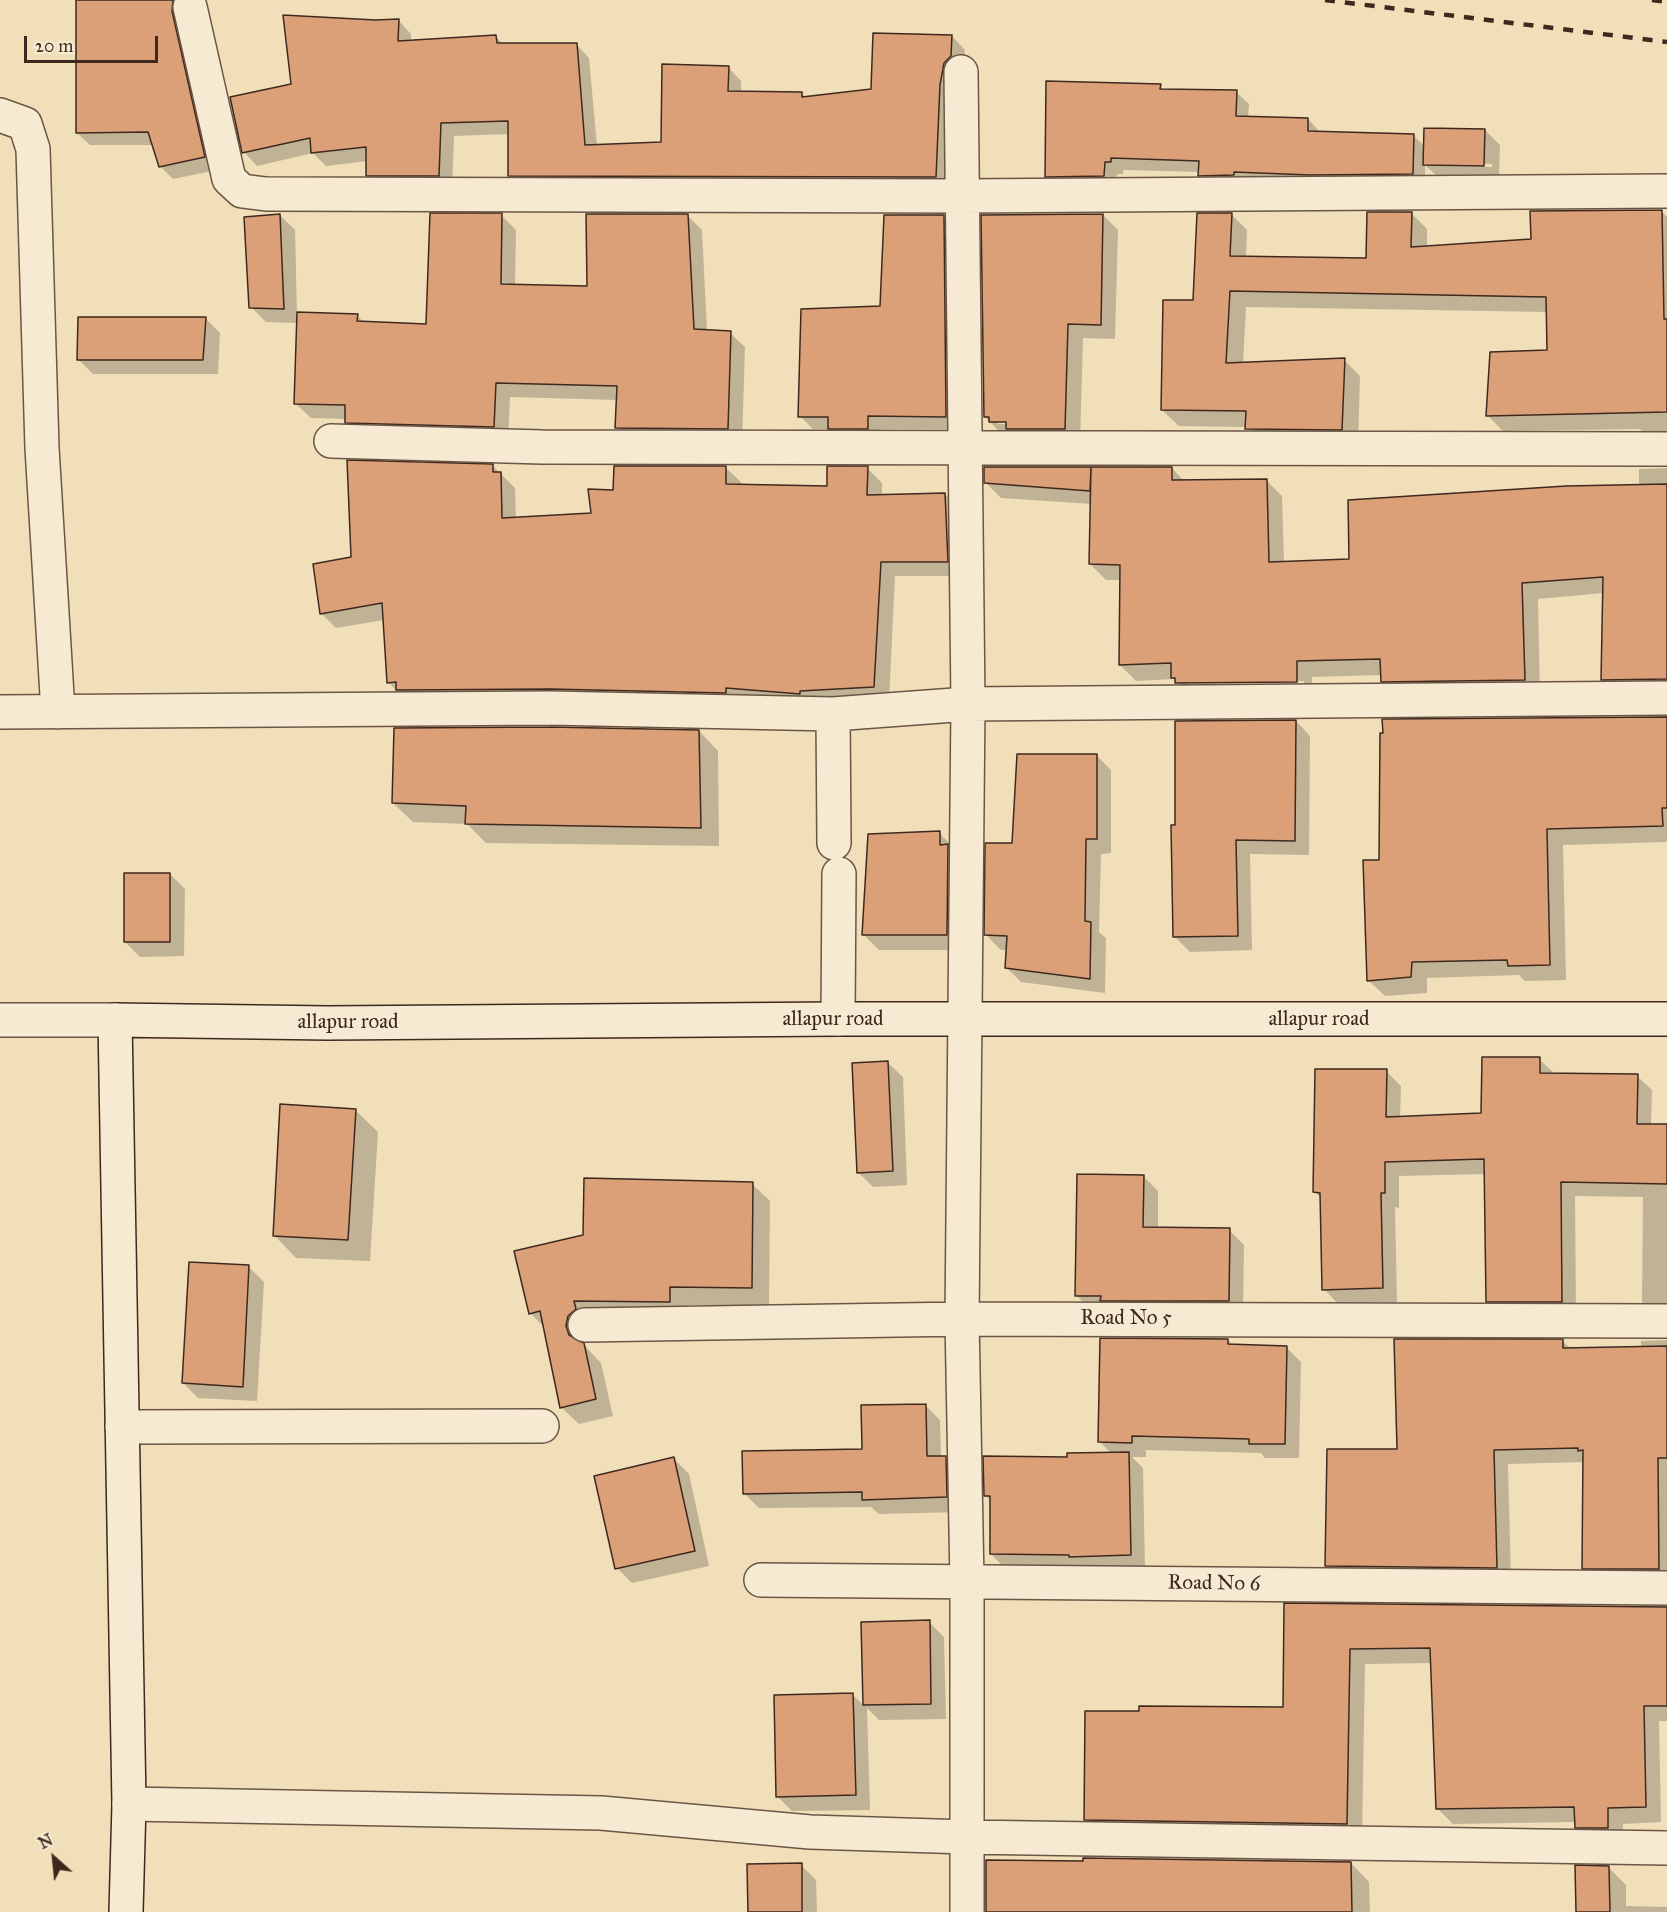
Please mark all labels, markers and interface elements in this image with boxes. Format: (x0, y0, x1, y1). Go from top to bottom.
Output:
scale bar (27, 24, 160, 62)
text: 20 m (35, 35, 73, 57)
street label: allapur road (782, 1007, 884, 1033)
street label: allapur road (1268, 1007, 1370, 1033)
street label: allapur road (297, 1010, 399, 1036)
street label: Road No 5 (1080, 1306, 1172, 1332)
street label: Road No 6 (1167, 1571, 1261, 1597)
north arrow (24, 1828, 84, 1888)
text: N (35, 1830, 56, 1853)

